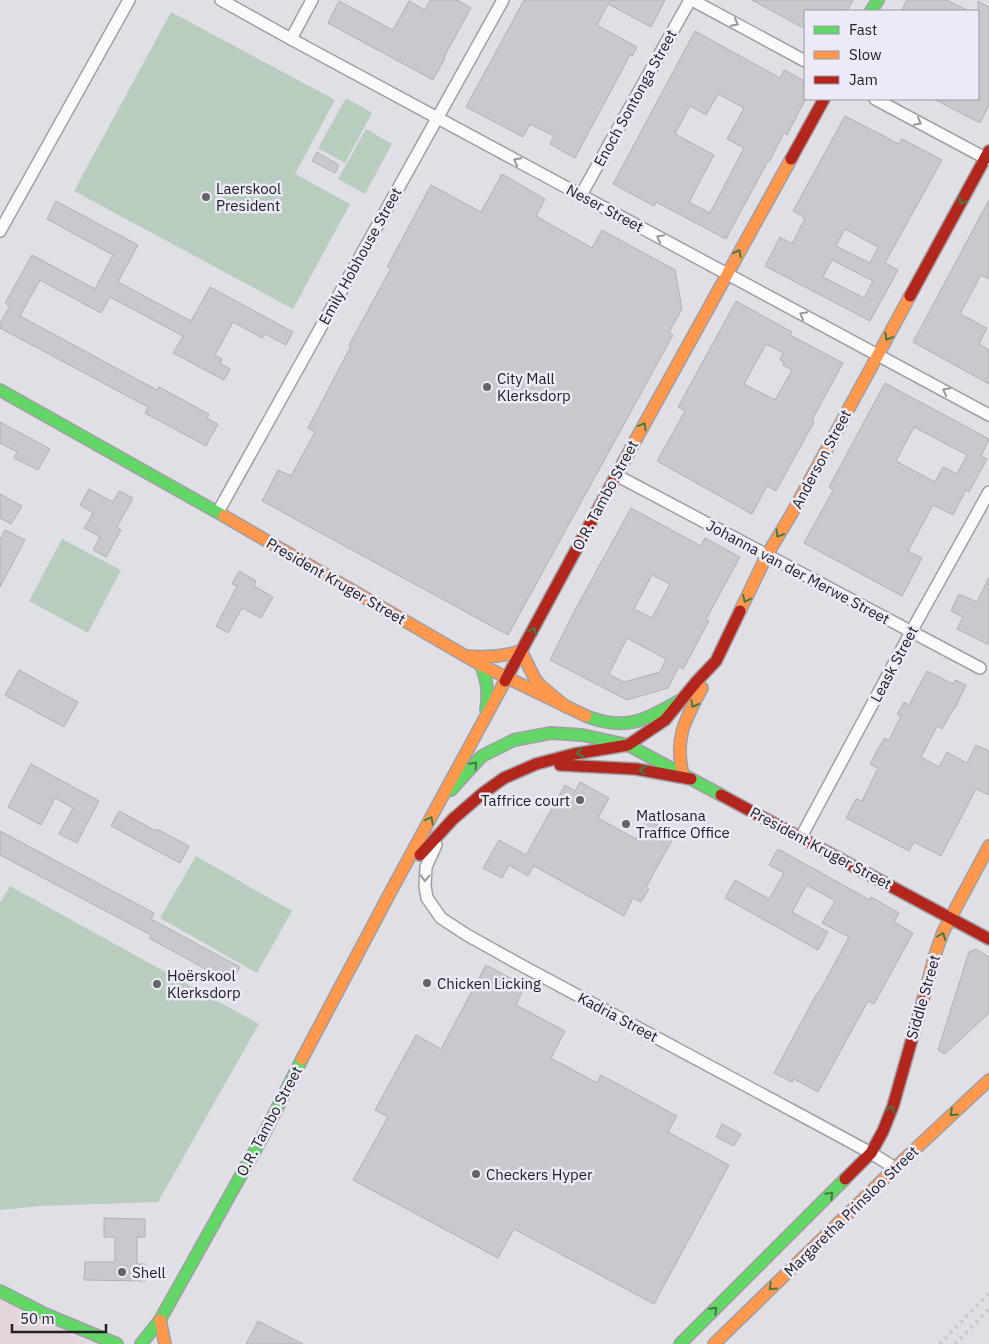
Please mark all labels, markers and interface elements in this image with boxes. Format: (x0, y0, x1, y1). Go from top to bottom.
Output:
legend (804, 10, 979, 100)
one-way arrow (730, 17, 739, 27)
text: Fast (849, 20, 877, 39)
street label: Enoch Sontonga Street (589, 26, 681, 170)
text: Slow (849, 45, 882, 64)
text: Jam (849, 70, 878, 89)
one-way arrow (913, 116, 922, 126)
one-way arrow (513, 157, 522, 167)
place label: Laerskool President (216, 179, 281, 215)
street label: Neser Street (563, 180, 647, 236)
street label: Emily Hobhouse Street (314, 184, 406, 328)
marker: Laerskool President (200, 191, 212, 203)
one-way arrow (958, 195, 968, 204)
one-way arrow (656, 234, 665, 244)
one-way arrow (732, 249, 742, 258)
one-way arrow (799, 311, 808, 321)
one-way arrow (884, 331, 894, 340)
place label: City Mall Klerksdorp (497, 369, 571, 405)
marker: City Mall Klerksdorp (481, 381, 493, 393)
one-way arrow (942, 388, 951, 398)
street label: Anderson Street (787, 406, 855, 512)
one-way arrow (637, 422, 647, 431)
street label: O.R. Tambo Street (568, 437, 642, 553)
street label: Johanna van der Merwe Street (703, 516, 893, 628)
one-way arrow (776, 528, 786, 537)
street label: President Kruger Street (263, 533, 409, 629)
one-way arrow (741, 594, 752, 603)
street label: Leask Street (866, 623, 922, 705)
one-way arrow (526, 627, 536, 636)
one-way arrow (690, 699, 700, 708)
one-way arrow (575, 748, 584, 758)
one-way arrow (468, 761, 477, 770)
one-way arrow (638, 766, 647, 776)
place label: Taffrice court (481, 791, 570, 810)
marker: Taffrice court (574, 794, 586, 806)
street label: President Kruger Street (747, 803, 895, 893)
place label: Matlosana Traffice Office (636, 806, 730, 842)
one-way arrow (424, 816, 434, 825)
marker: Matlosana Traffice Office (620, 818, 632, 830)
one-way arrow (420, 874, 430, 882)
one-way arrow (935, 932, 946, 941)
street label: Siddle Street (902, 953, 944, 1041)
place label: Hoërskool Klerksdorp (167, 966, 241, 1002)
place label: Chicken Licking (437, 974, 541, 993)
marker: Chicken Licking (421, 977, 433, 989)
marker: Hoërskool Klerksdorp (151, 978, 163, 990)
street label: Kadria Street (575, 988, 661, 1046)
street label: O.R. Tambo Street (232, 1063, 306, 1179)
one-way arrow (886, 1105, 896, 1114)
one-way arrow (950, 1107, 959, 1116)
street label: Margaretha Prinsloo Street (780, 1142, 922, 1280)
place label: Checkers Hyper (486, 1165, 593, 1184)
marker: Checkers Hyper (470, 1168, 482, 1180)
one-way arrow (824, 1192, 833, 1201)
place label: Shell (132, 1263, 166, 1282)
marker: Shell (116, 1266, 128, 1278)
one-way arrow (769, 1281, 778, 1290)
scale bar (12, 1302, 106, 1334)
one-way arrow (709, 1306, 718, 1315)
text: 50 m (20, 1309, 55, 1328)

